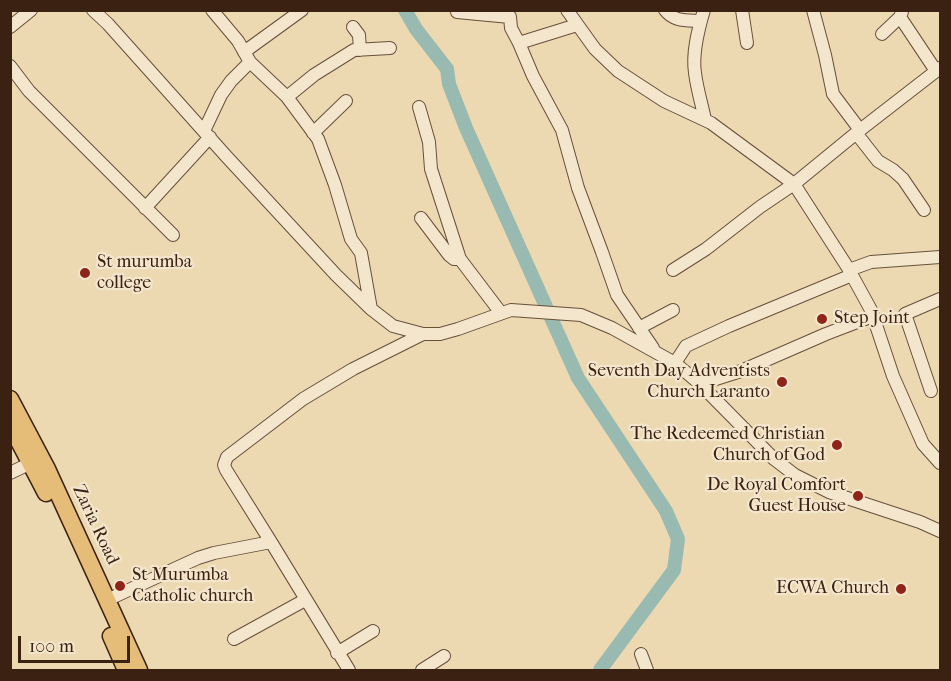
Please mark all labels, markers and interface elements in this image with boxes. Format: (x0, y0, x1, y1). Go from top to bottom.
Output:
place label: St murumba college (97, 252, 192, 294)
marker: St murumba college (78, 266, 92, 280)
place label: Step Joint (834, 308, 910, 330)
marker: Step Joint (815, 312, 829, 326)
place label: Seventh Day Adventists Church Laranto (588, 361, 770, 404)
marker: Seventh Day Adventists Church Laranto (775, 375, 789, 389)
place label: The Redeemed Christian Church of God (631, 424, 825, 466)
marker: The Redeemed Christian Church of God (830, 438, 844, 452)
place label: De Royal Comfort Guest House (707, 475, 846, 518)
street label: Zaria Road (67, 482, 123, 568)
marker: De Royal Comfort Guest House (851, 489, 865, 503)
place label: St Murumba Catholic church (132, 565, 253, 608)
place label: ECWA Church (776, 578, 889, 600)
marker: St Murumba Catholic church (113, 579, 127, 593)
marker: ECWA Church (894, 582, 908, 596)
scale bar (21, 624, 134, 662)
text: 100 m (29, 636, 74, 657)

